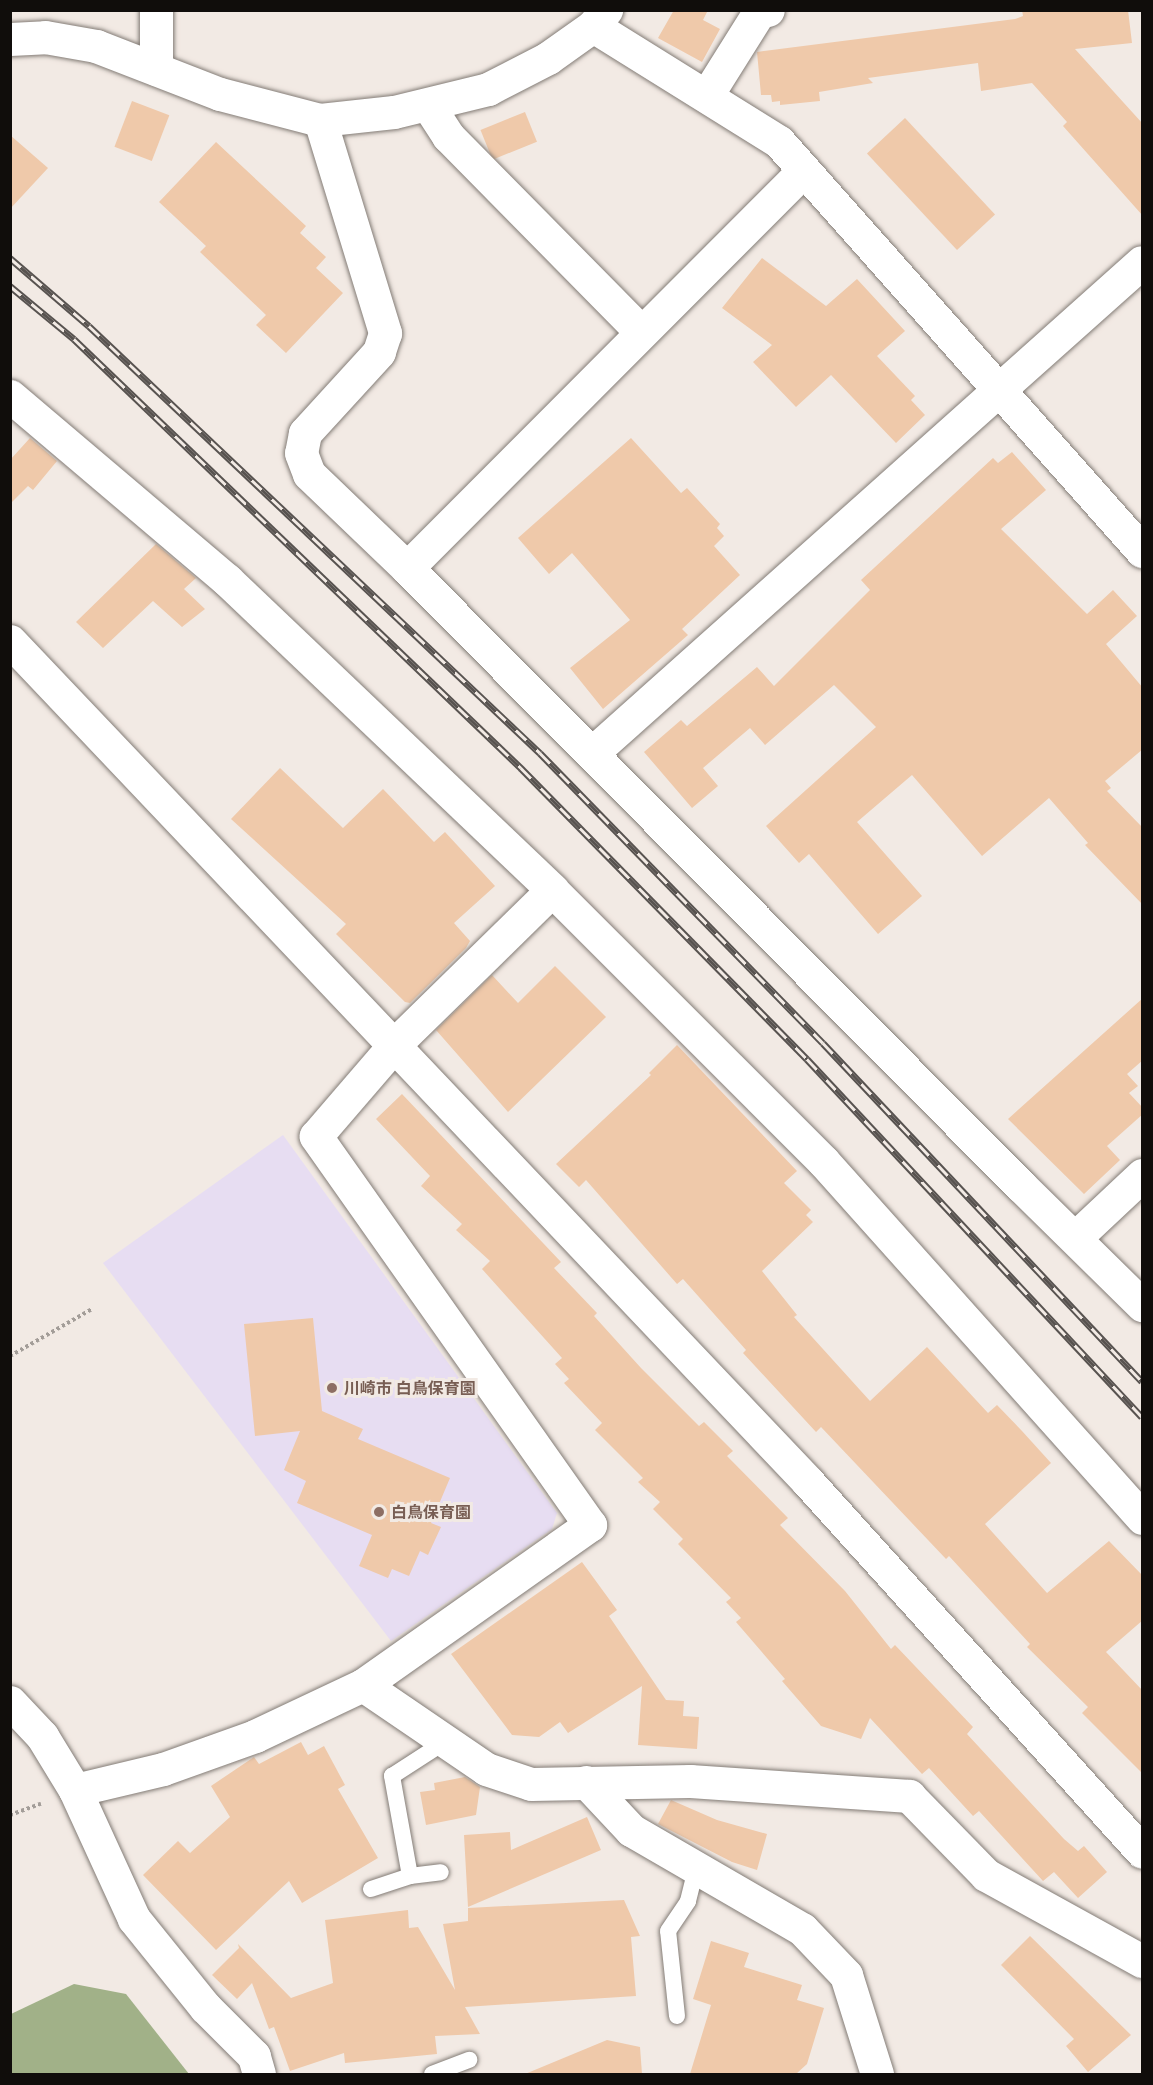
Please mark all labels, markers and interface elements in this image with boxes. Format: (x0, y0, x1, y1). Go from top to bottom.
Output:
place label: 川崎市 白鳥保育園 (344, 1378, 476, 1398)
marker: 川崎市 白鳥保育園 (325, 1381, 339, 1395)
place label: 白鳥保育園 (391, 1502, 471, 1522)
marker: 白鳥保育園 (372, 1505, 386, 1519)

